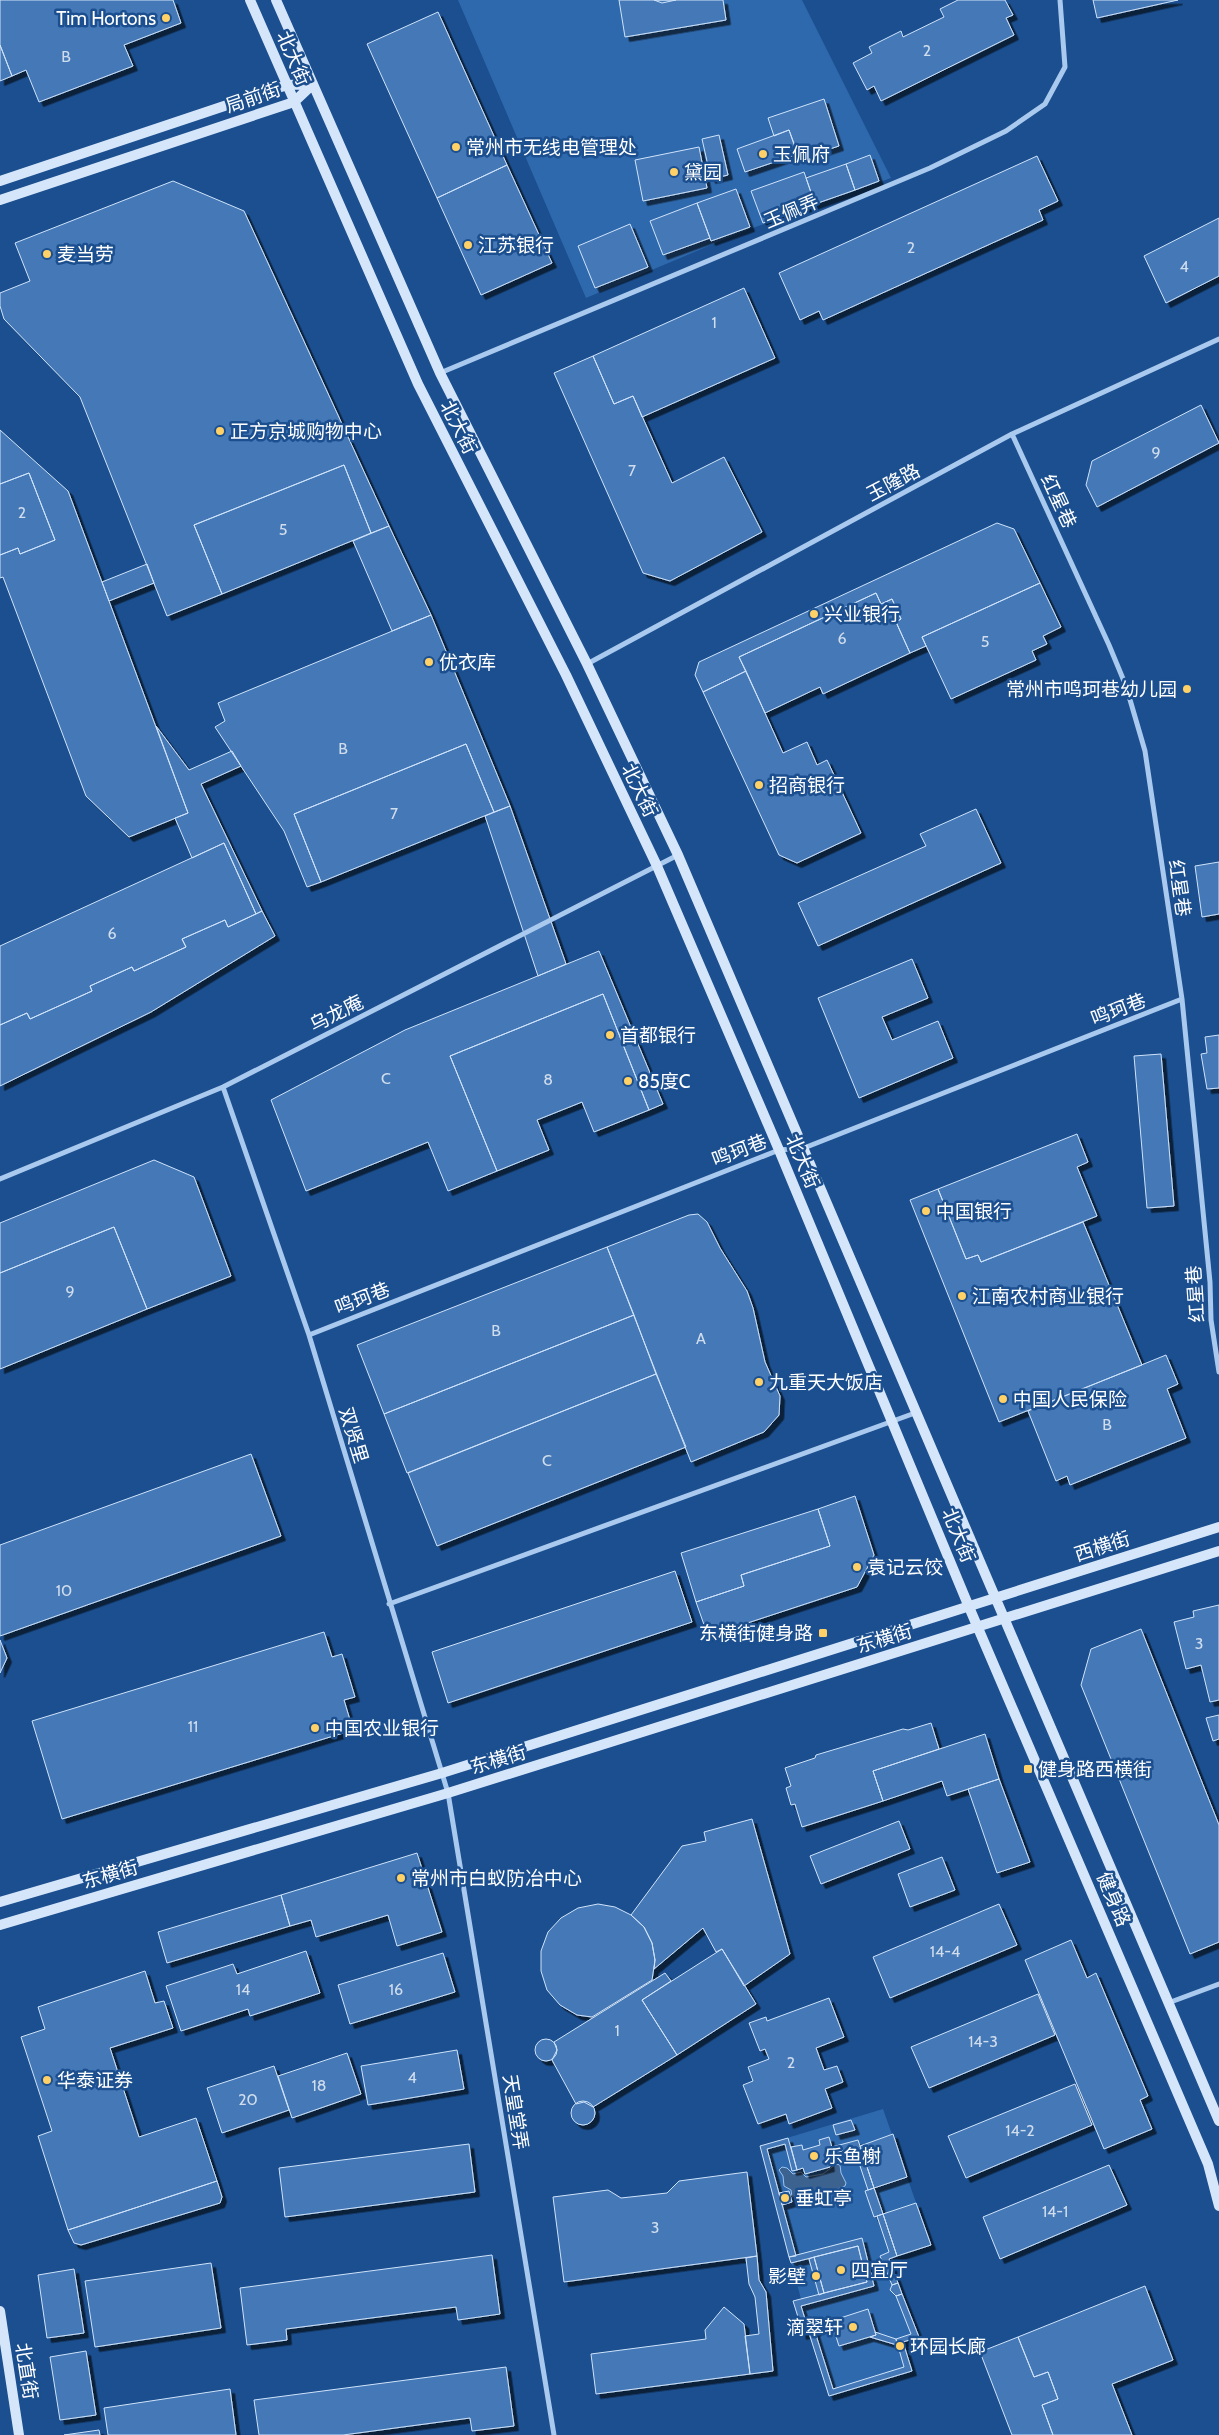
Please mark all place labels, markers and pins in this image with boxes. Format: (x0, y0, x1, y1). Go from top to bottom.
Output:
place label: Tim Hortons (56, 7, 156, 30)
marker: Tim Hortons (160, 12, 172, 24)
place label: 常州市无线电管理处 (466, 136, 637, 159)
marker: 常州市无线电管理处 (450, 141, 462, 153)
place label: 玉佩府 (773, 143, 830, 166)
marker: 玉佩府 (757, 148, 769, 160)
place label: 黛园 (684, 161, 722, 184)
marker: 黛园 (668, 166, 680, 178)
place label: 江苏银行 (478, 234, 554, 257)
marker: 江苏银行 (462, 239, 474, 251)
place label: 麦当劳 (57, 243, 114, 266)
marker: 麦当劳 (41, 248, 53, 260)
place label: 正方京城购物中心 (230, 420, 382, 443)
marker: 正方京城购物中心 (214, 425, 226, 437)
place label: 兴业银行 (824, 603, 900, 626)
marker: 兴业银行 (808, 608, 820, 620)
place label: 优衣库 (439, 651, 496, 674)
marker: 优衣库 (423, 656, 435, 668)
place label: 常州市鸣珂巷幼儿园 (1006, 678, 1177, 701)
marker: 常州市鸣珂巷幼儿园 (1181, 683, 1193, 695)
place label: 招商银行 (769, 774, 845, 797)
marker: 招商银行 (753, 779, 765, 791)
place label: 首都银行 (620, 1024, 696, 1047)
marker: 首都银行 (604, 1029, 616, 1041)
place label: 85度C (638, 1070, 691, 1093)
marker: 85度C (622, 1075, 634, 1087)
place label: 中国银行 (936, 1200, 1012, 1223)
marker: 中国银行 (920, 1205, 932, 1217)
place label: 江南农村商业银行 (972, 1285, 1124, 1308)
marker: 江南农村商业银行 (956, 1290, 968, 1302)
place label: 九重天大饭店 (769, 1371, 883, 1394)
marker: 九重天大饭店 (753, 1376, 765, 1388)
place label: 中国人民保险 (1013, 1388, 1127, 1411)
marker: 中国人民保险 (997, 1393, 1009, 1405)
place label: 袁记云饺 (867, 1556, 943, 1579)
marker: 袁记云饺 (851, 1561, 863, 1573)
place label: 东横街健身路 (699, 1622, 813, 1645)
marker: 东横街健身路 (817, 1627, 829, 1639)
place label: 中国农业银行 (325, 1717, 439, 1740)
marker: 中国农业银行 (309, 1722, 321, 1734)
place label: 健身路西横街 (1038, 1758, 1152, 1781)
marker: 健身路西横街 (1022, 1763, 1034, 1775)
place label: 常州市白蚁防冶中心 (411, 1867, 582, 1890)
marker: 常州市白蚁防冶中心 (395, 1872, 407, 1884)
place label: 华泰证券 (57, 2069, 133, 2092)
marker: 华泰证券 (41, 2074, 53, 2086)
place label: 乐鱼榭 (824, 2145, 881, 2168)
marker: 乐鱼榭 (808, 2150, 820, 2162)
place label: 垂虹亭 (795, 2187, 852, 2210)
marker: 垂虹亭 (779, 2192, 791, 2204)
place label: 四宜厅 (851, 2259, 908, 2282)
marker: 四宜厅 (835, 2264, 847, 2276)
place label: 影壁 (768, 2265, 806, 2288)
marker: 影壁 (810, 2270, 822, 2282)
place label: 滴翠轩 (786, 2316, 843, 2339)
marker: 滴翠轩 (847, 2321, 859, 2333)
place label: 环园长廊 (910, 2335, 986, 2358)
marker: 环园长廊 (894, 2340, 906, 2352)

